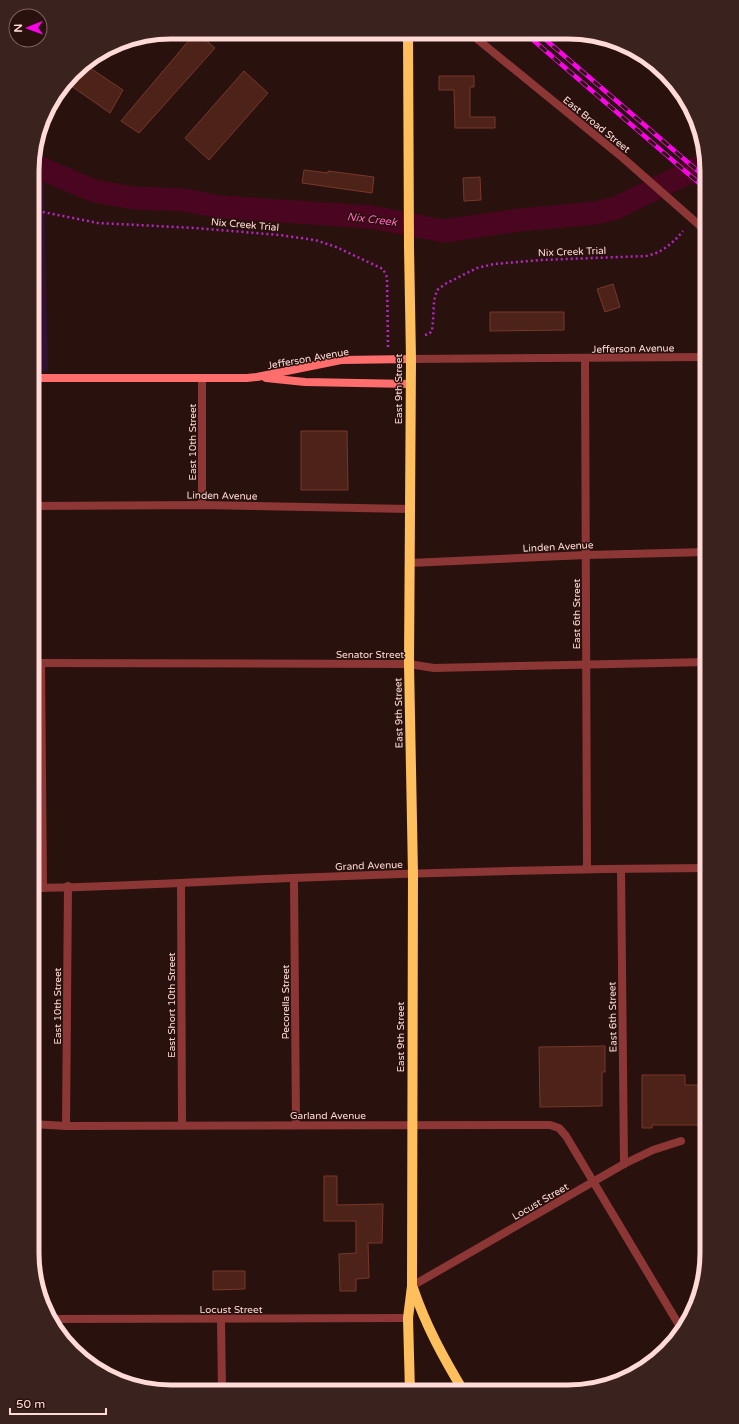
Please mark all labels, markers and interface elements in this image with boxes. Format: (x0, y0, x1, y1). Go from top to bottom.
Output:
north arrow (8, 8, 48, 48)
text: N (12, 24, 25, 33)
street label: East Broad Street (560, 94, 632, 156)
water label: Nix Creek (346, 210, 399, 229)
street label: Nix Creek Trial (210, 216, 279, 234)
street label: Nix Creek Trial (538, 245, 606, 259)
street label: Jefferson Avenue (592, 342, 675, 356)
street label: Jefferson Avenue (266, 346, 350, 372)
street label: East 9th Street (393, 354, 405, 424)
street label: East 10th Street (187, 403, 199, 480)
street label: Linden Avenue (186, 489, 258, 503)
street label: Linden Avenue (522, 539, 594, 555)
street label: East 6th Street (571, 579, 583, 649)
street label: Senator Street (336, 649, 404, 661)
street label: East 9th Street (392, 677, 406, 748)
street label: Grand Avenue (335, 859, 403, 873)
street label: East Short 10th Street (166, 952, 178, 1058)
street label: Pecorella Street (280, 964, 292, 1039)
street label: East 10th Street (52, 967, 64, 1044)
street label: East 6th Street (606, 981, 620, 1052)
street label: East 9th Street (395, 1002, 407, 1072)
street label: Garland Avenue (290, 1110, 366, 1122)
street label: Locust Street (510, 1181, 571, 1223)
street label: Locust Street (199, 1304, 263, 1316)
scale bar (10, 1390, 106, 1416)
text: 50 m (16, 1397, 45, 1411)

